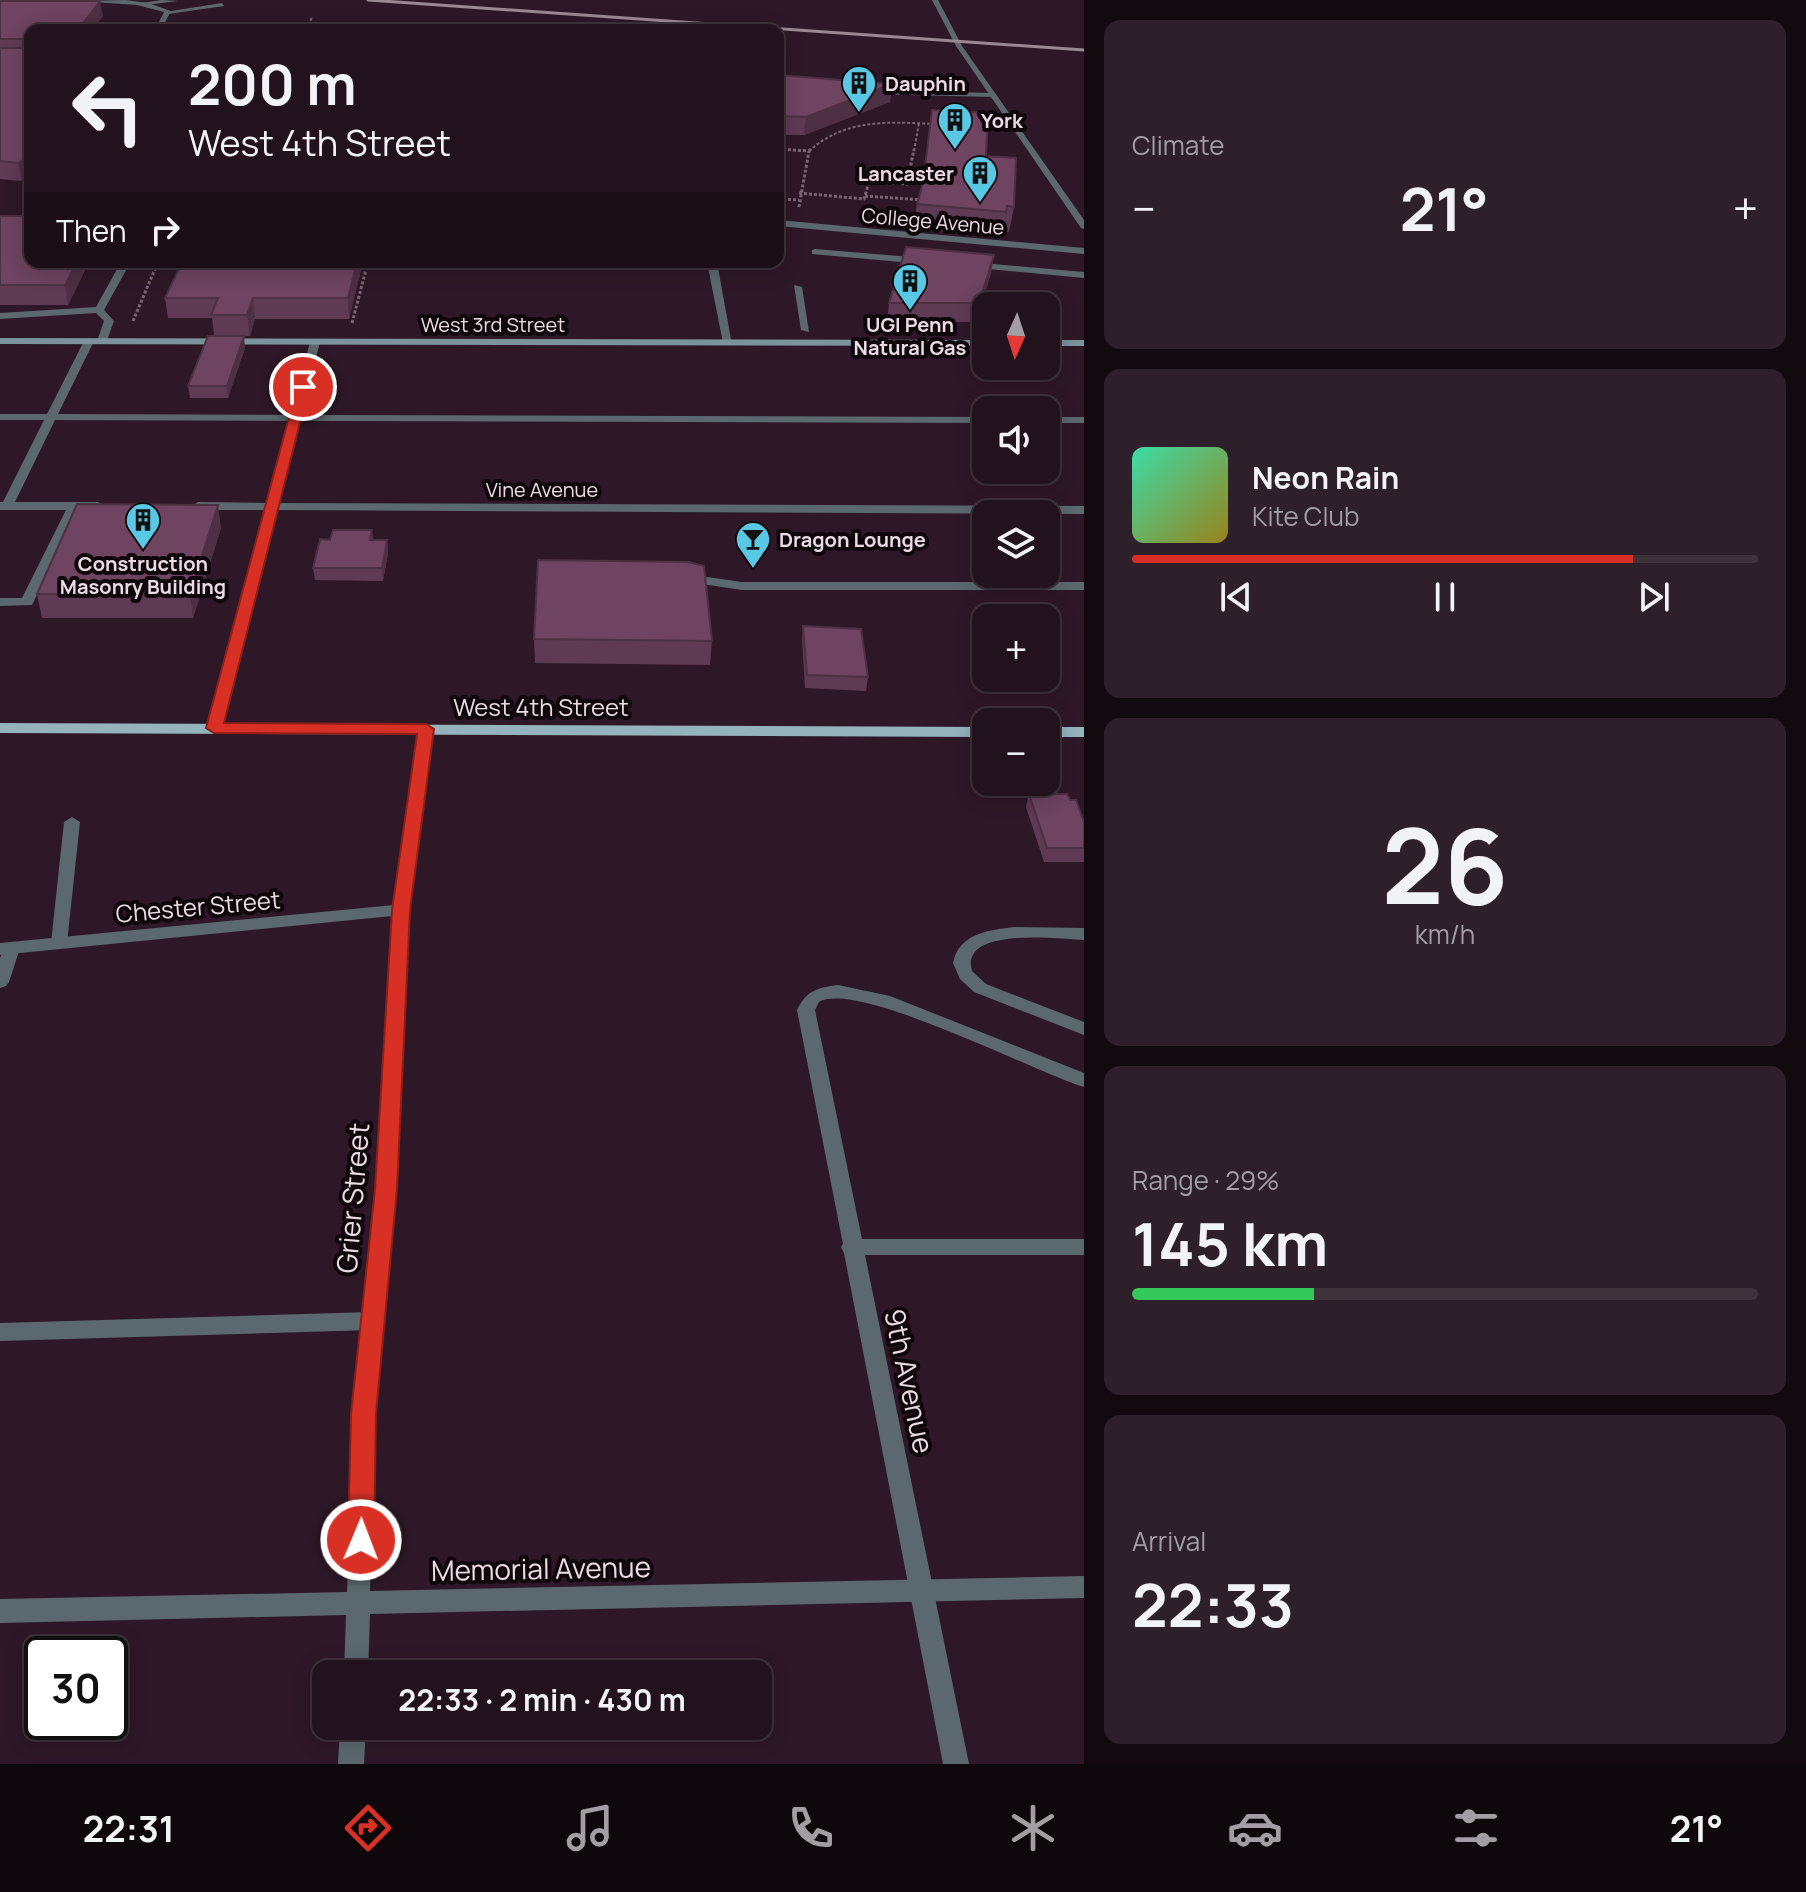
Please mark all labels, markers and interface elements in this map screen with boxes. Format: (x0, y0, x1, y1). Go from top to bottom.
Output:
text: 200 m (188, 45, 357, 122)
icon: left (56, 56, 160, 160)
building icon: Dauphin (840, 64, 878, 114)
place label: Dauphin (885, 70, 966, 97)
building icon: York (936, 101, 974, 151)
place label: York (981, 107, 1024, 134)
text: West 4th Street (188, 118, 451, 167)
text: Climate (1132, 127, 1224, 163)
building icon: Lancaster (961, 154, 999, 204)
place label: Lancaster (858, 160, 954, 187)
text: 21° (1400, 167, 1489, 249)
text: − (1132, 178, 1156, 238)
text: + (1733, 178, 1758, 238)
street label: College Avenue (861, 201, 1005, 241)
icon: right (143, 208, 187, 252)
text: Then (56, 210, 127, 251)
building icon: UGI Penn Natural Gas (891, 262, 929, 312)
north arrow (972, 292, 1060, 380)
map controls (972, 292, 1060, 796)
street label: West 3rd Street (421, 311, 565, 338)
place label: UGI Penn Natural Gas (854, 311, 967, 361)
pin (269, 353, 337, 421)
icon: arrive (281, 365, 325, 409)
button: sound (972, 396, 1060, 484)
text: Neon Rain (1252, 457, 1399, 498)
street label: Vine Avenue (486, 476, 598, 503)
text: Kite Club (1252, 498, 1359, 534)
button: layers (972, 500, 1060, 588)
building icon: Construction Masonry Building (124, 501, 162, 551)
bar icon: Dragon Lounge (734, 520, 772, 570)
place label: Dragon Lounge (779, 526, 926, 553)
place label: Construction Masonry Building (60, 550, 226, 600)
icon: previous (1214, 575, 1258, 619)
icon: pause (1423, 575, 1467, 619)
icon: next (1632, 575, 1676, 619)
button: + (972, 604, 1060, 692)
street label: West 4th Street (453, 690, 629, 723)
button: − (972, 708, 1060, 796)
text: 26 (1382, 793, 1508, 935)
street label: Chester Street (114, 882, 282, 930)
text: km/h (1415, 916, 1475, 952)
street label: Grier Street (327, 1121, 377, 1275)
text: Range · 29% (1132, 1162, 1280, 1198)
text: 145 km (1132, 1202, 1328, 1284)
street label: 9th Avenue (876, 1305, 944, 1457)
position arrow (319, 1498, 403, 1582)
text: Arrival (1132, 1523, 1206, 1559)
street label: Memorial Avenue (431, 1547, 651, 1589)
text: 22:33 (1132, 1563, 1294, 1645)
speed limit sign: 30 (24, 1636, 128, 1740)
text: 22:33 · 2 min · 430 m (398, 1679, 686, 1720)
icon: directions (340, 1800, 396, 1856)
icon: music (562, 1800, 618, 1856)
icon: phone (783, 1800, 839, 1856)
icon: climate (1005, 1800, 1061, 1856)
icon: car (1227, 1800, 1283, 1856)
icon: filters (1448, 1800, 1504, 1856)
text: 22:31 (83, 1804, 175, 1853)
text: 21° (1670, 1804, 1723, 1853)

